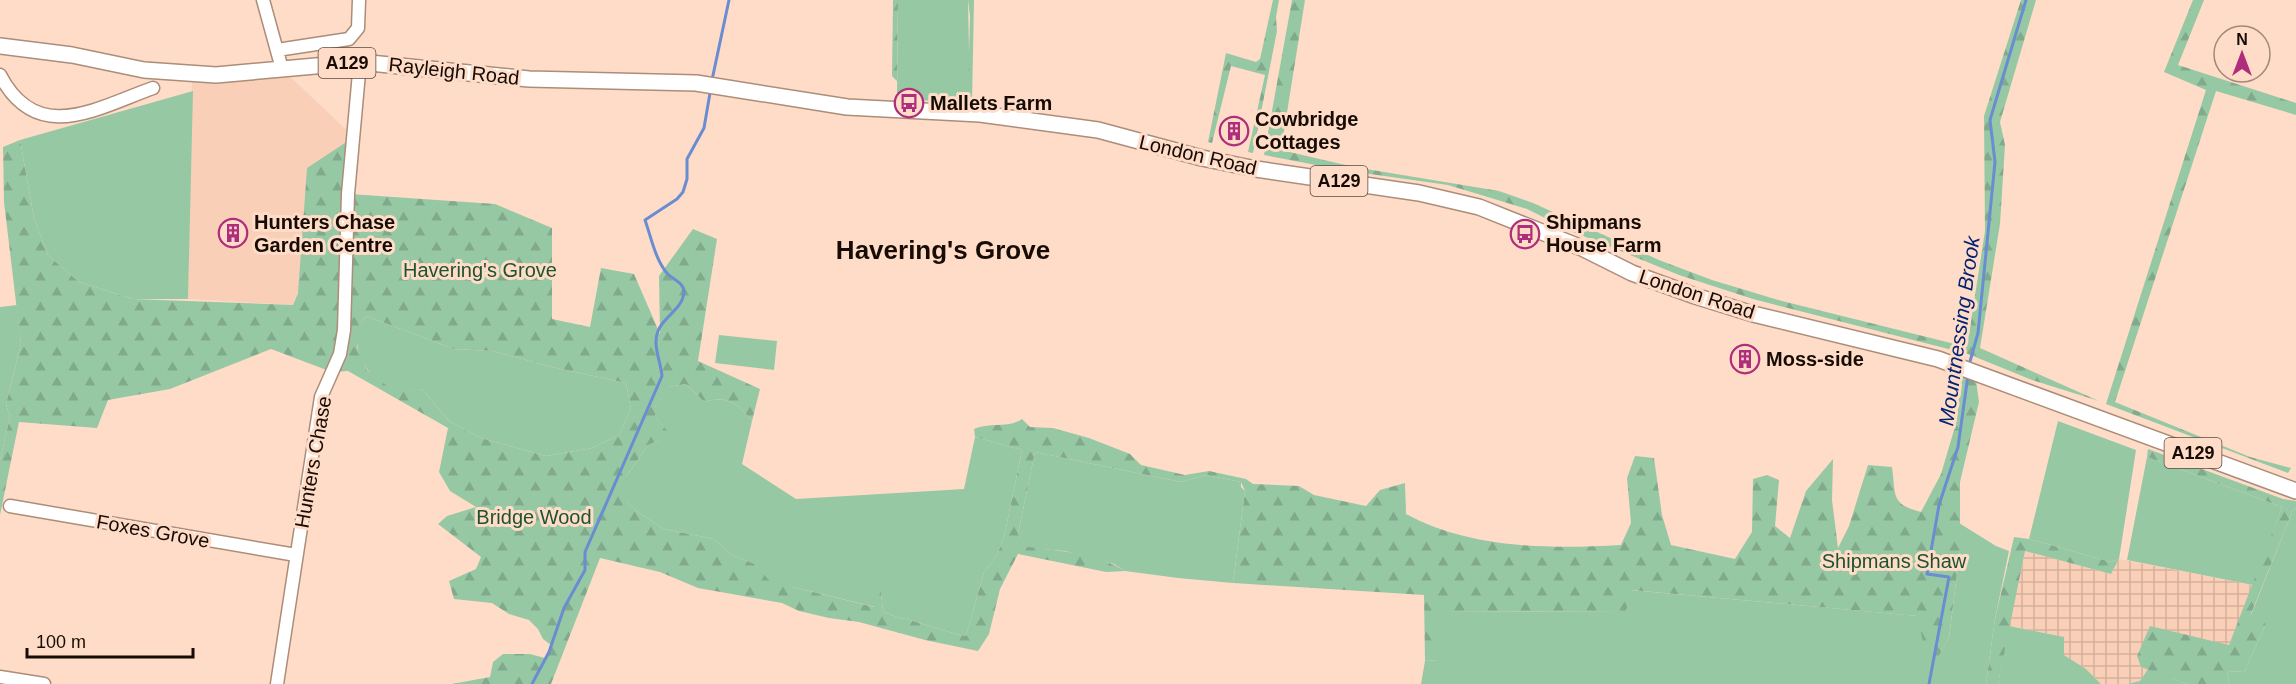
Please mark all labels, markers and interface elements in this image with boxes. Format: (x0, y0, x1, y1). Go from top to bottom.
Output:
north arrow (2212, 24, 2272, 84)
text: N (2236, 31, 2248, 48)
road number: A129 (318, 48, 376, 78)
street label: Rayleigh Road (388, 53, 520, 89)
bus stop icon: Mallets Farm (893, 87, 925, 119)
place label: Mallets Farm (930, 92, 1052, 114)
place label: Cowbridge Cottages (1255, 108, 1358, 153)
building icon: Cowbridge Cottages (1218, 115, 1250, 147)
street label: London Road (1137, 131, 1259, 179)
road number: A129 (1310, 166, 1368, 196)
place label: Hunters Chase Garden Centre (254, 211, 395, 256)
place label: Shipmans House Farm (1546, 211, 1662, 256)
building icon: Hunters Chase Garden Centre (217, 217, 249, 249)
bus stop icon: Shipmans House Farm (1509, 218, 1541, 250)
water label: Mountnessing Brook (1934, 233, 1984, 427)
district label: Havering's Grove (836, 235, 1050, 265)
park label: Havering's Grove (403, 259, 557, 281)
street label: London Road (1636, 265, 1758, 323)
building icon: Moss-side (1729, 343, 1761, 375)
place label: Moss-side (1766, 348, 1864, 370)
street label: Hunters Chase (291, 394, 335, 530)
road number: A129 (2164, 438, 2222, 468)
park label: Bridge Wood (476, 506, 592, 528)
street label: Foxes Grove (95, 510, 211, 552)
park label: Shipmans Shaw (1822, 550, 1967, 572)
scale bar (27, 621, 194, 659)
text: 100 m (36, 632, 86, 652)

